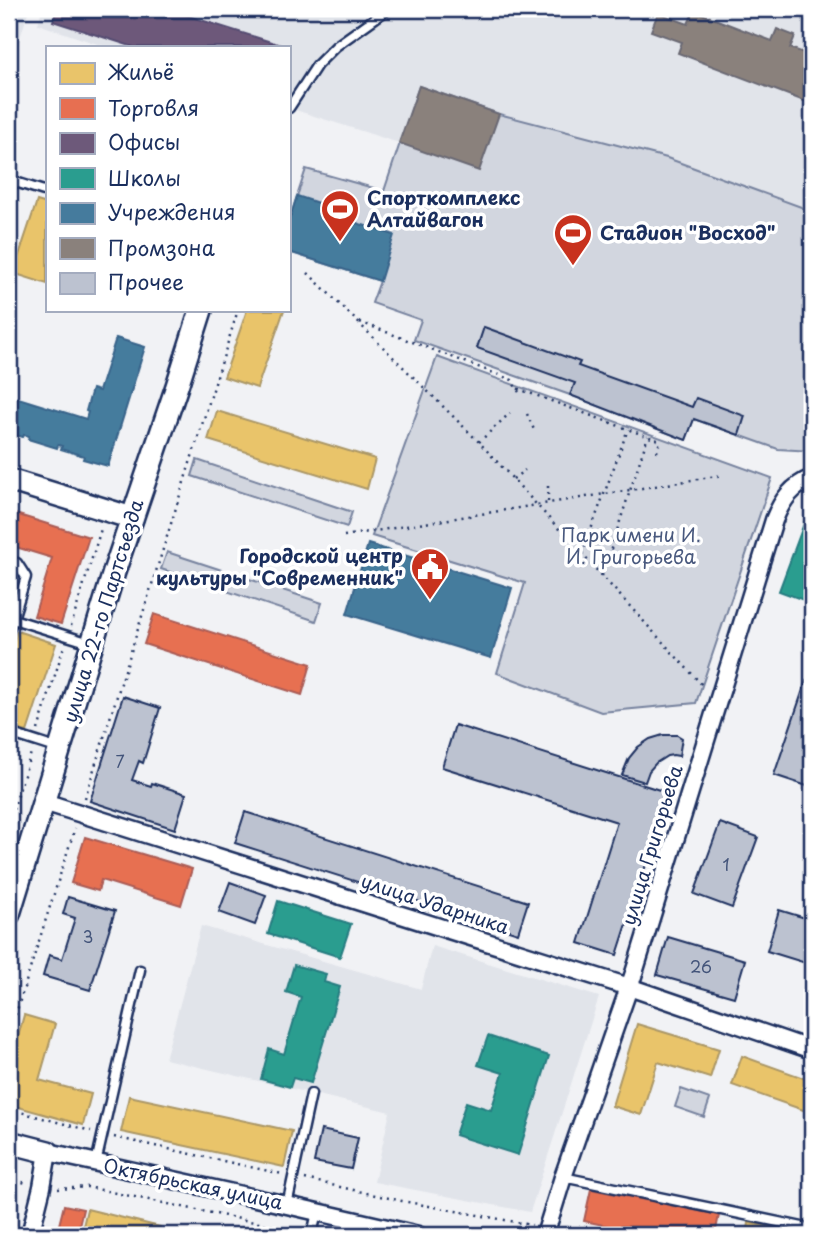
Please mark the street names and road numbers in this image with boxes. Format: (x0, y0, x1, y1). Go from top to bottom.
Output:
street label: улица 22-го Партсъезда (55, 495, 149, 726)
street label: улица Григорьева (613, 761, 689, 928)
street label: улица Ударника (358, 866, 513, 940)
street label: Октябрьская улица (101, 1150, 286, 1216)

